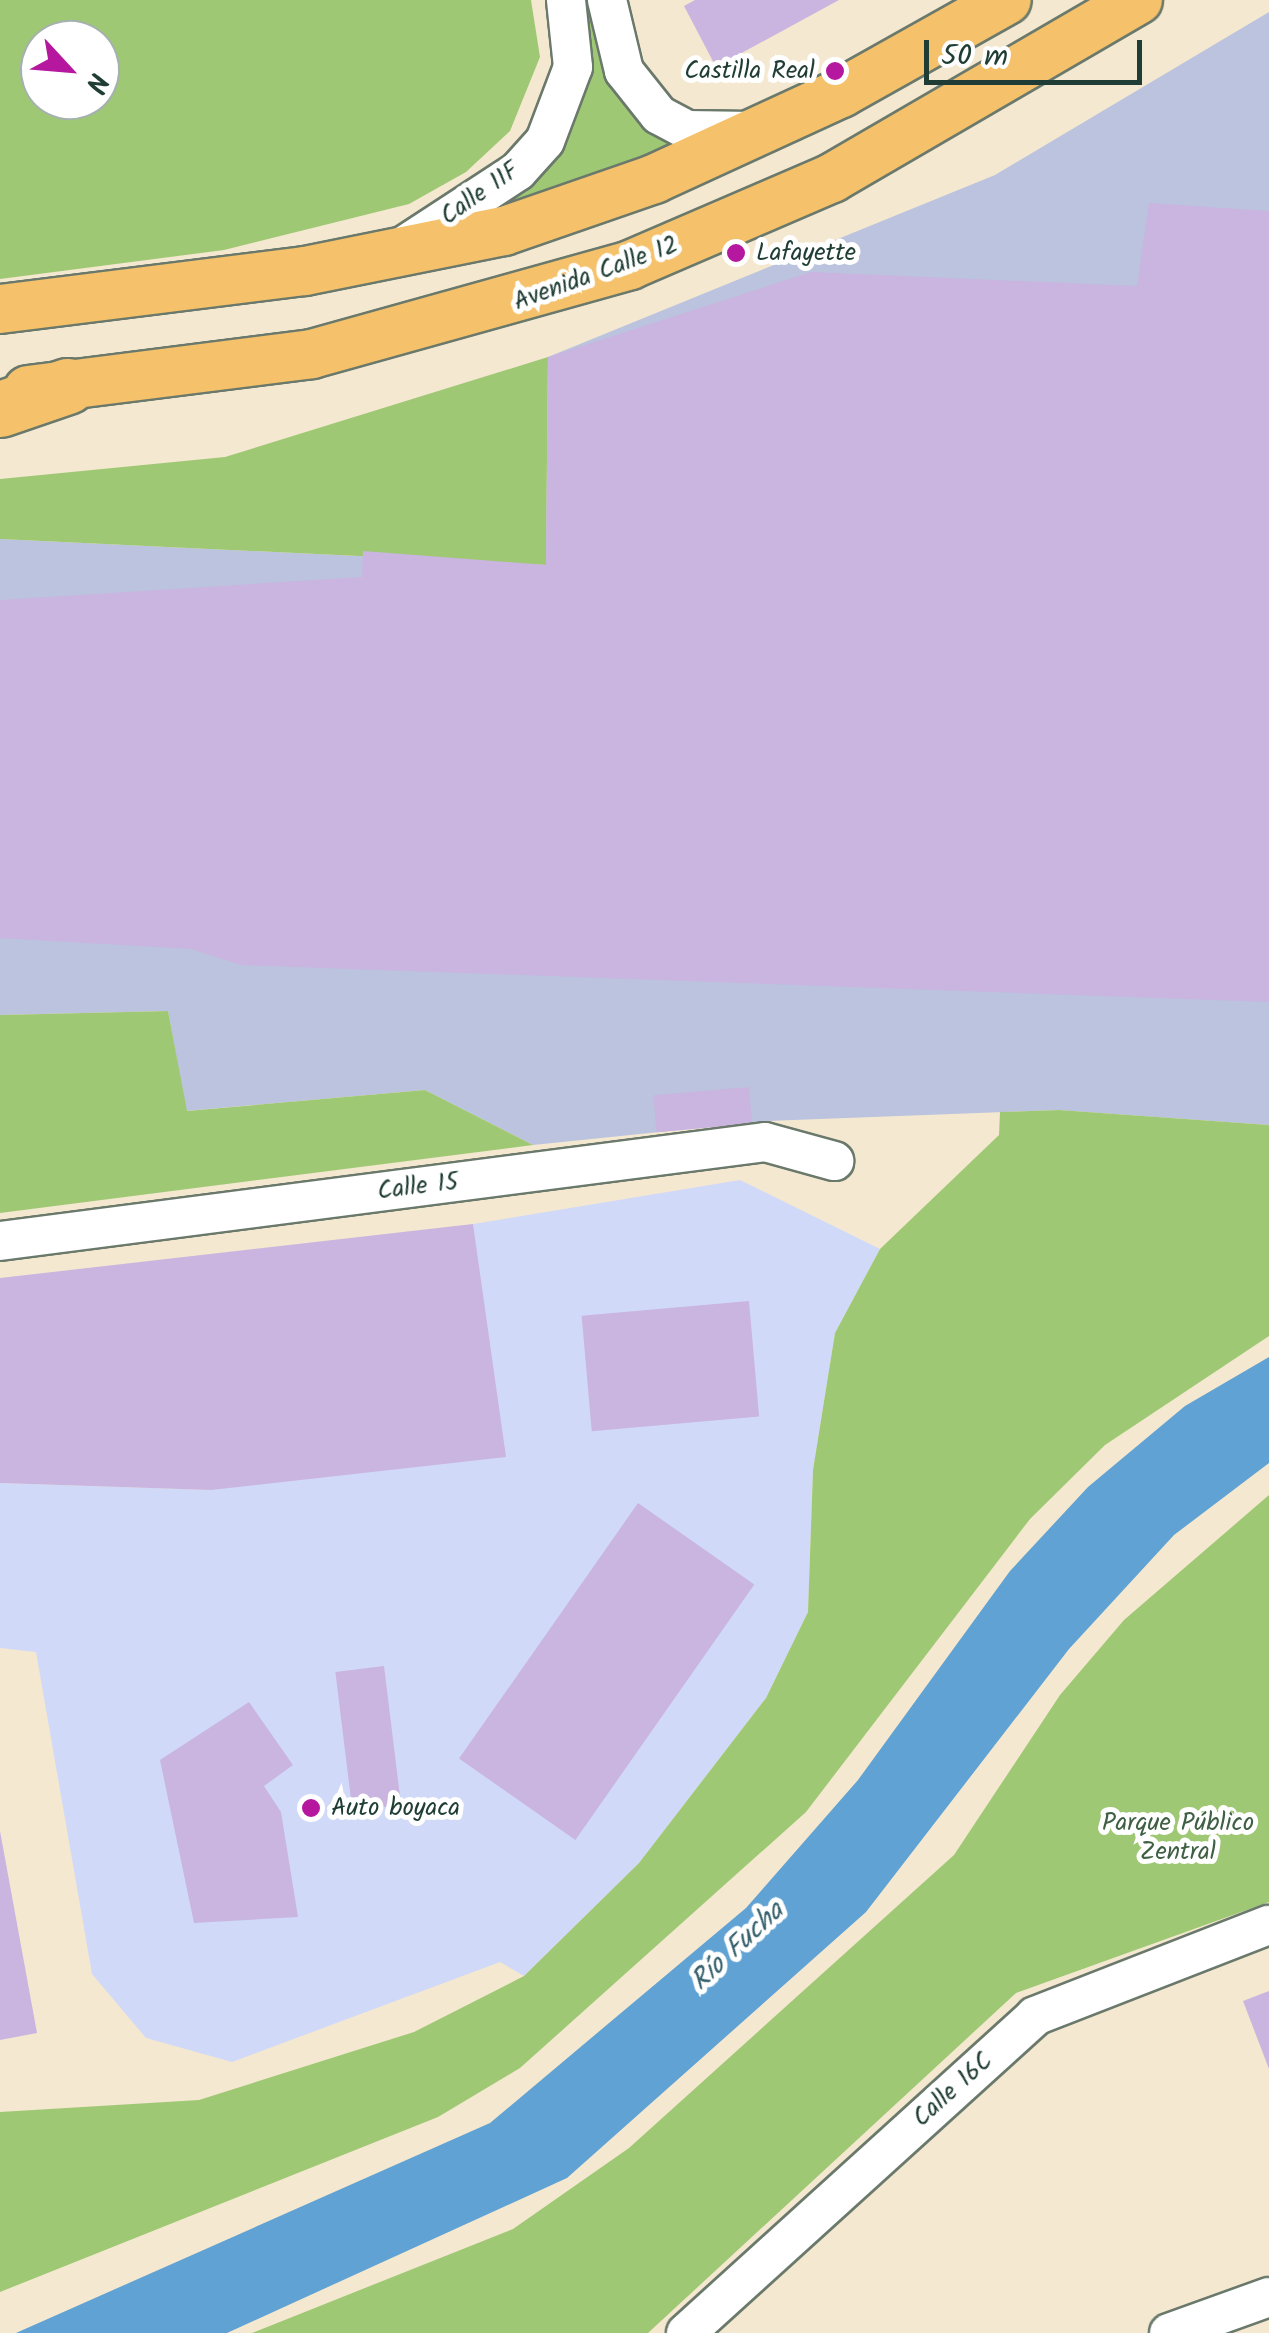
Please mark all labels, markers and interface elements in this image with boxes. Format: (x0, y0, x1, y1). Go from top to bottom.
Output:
north arrow (20, 20, 120, 120)
scale bar (929, 20, 1146, 82)
text: 50 m (941, 33, 1008, 81)
place label: Castilla Real (684, 56, 815, 86)
marker: Castilla Real (824, 60, 846, 82)
text: N (72, 65, 120, 100)
street label: Calle 11F (435, 156, 525, 232)
street label: Avenida Calle 12 (510, 230, 682, 318)
place label: Lafayette (756, 238, 856, 268)
marker: Lafayette (725, 242, 747, 264)
street label: Calle 15 (376, 1167, 460, 1207)
place label: Auto boyaca (331, 1793, 460, 1823)
marker: Auto boyaca (300, 1797, 322, 1819)
park label: Parque Público Zentral (1102, 1809, 1254, 1868)
water label: Río Fucha (684, 1895, 792, 1999)
street label: Calle 16C (907, 2046, 999, 2134)

